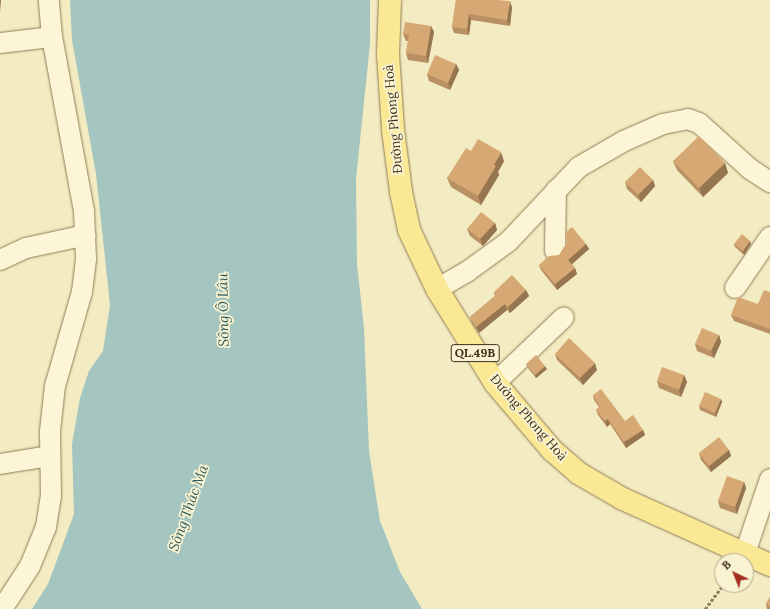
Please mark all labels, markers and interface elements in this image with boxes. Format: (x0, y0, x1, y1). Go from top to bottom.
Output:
street label: Đường Phong Hoà (381, 64, 407, 174)
water label: Sông Ô Lâu (214, 273, 232, 347)
road number: QL.49B (450, 343, 500, 363)
street label: Đường Phong Hoà (486, 372, 570, 464)
water label: Sông Thác Ma (165, 463, 211, 553)
north arrow (714, 553, 754, 593)
text: B (719, 557, 734, 573)

